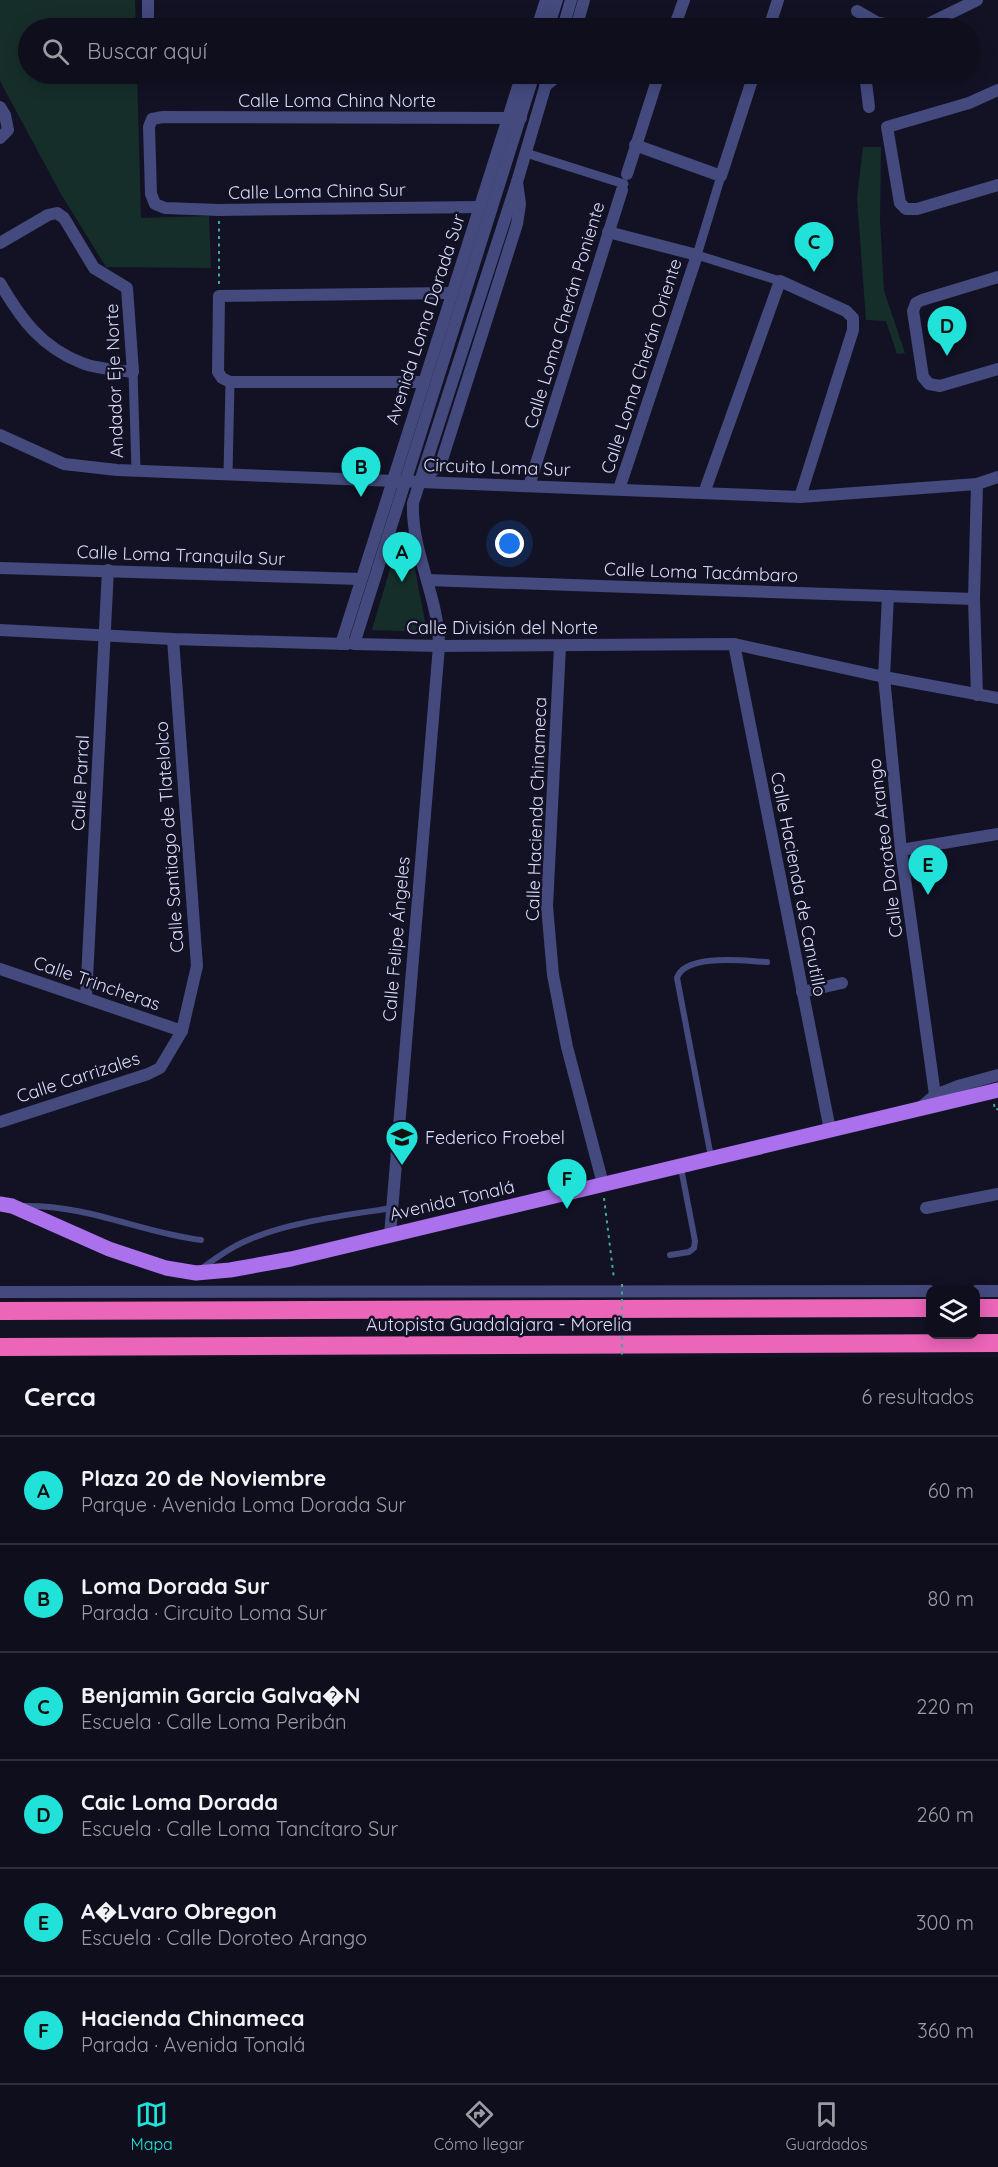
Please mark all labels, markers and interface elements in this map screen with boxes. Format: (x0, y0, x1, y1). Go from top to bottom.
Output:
search box (18, 18, 980, 84)
icon: search (39, 35, 72, 68)
text: Buscar aquí (87, 37, 207, 65)
street label: Calle Loma China Norte (238, 89, 436, 112)
street label: Calle Loma China Sur (228, 178, 406, 204)
street label: Calle Loma Cherán Poniente (518, 199, 610, 431)
street label: Avenida Loma Dorada Sur (380, 211, 470, 427)
pin: C (794, 222, 834, 272)
street label: Calle Loma Cherán Oriente (595, 255, 687, 477)
street label: Andador Eje Norte (100, 303, 128, 459)
pin: D (928, 306, 966, 356)
pin: B (342, 448, 380, 497)
street label: Circuito Loma Sur (423, 453, 571, 481)
your location (495, 529, 524, 558)
pin: A (382, 532, 422, 582)
street label: Calle Loma Tranquila Sur (76, 540, 286, 570)
street label: Calle Loma Tacámbaro (603, 557, 799, 587)
street label: Calle División del Norte (406, 616, 598, 639)
street label: Calle Hacienda Chinameca (521, 697, 551, 921)
street label: Calle Santiago de Tlatelolco (149, 721, 189, 953)
street label: Calle Parral (66, 734, 94, 832)
street label: Calle Doroteo Arango (863, 757, 907, 939)
street label: Calle Hacienda de Canutillo (766, 770, 832, 998)
pin: E (908, 846, 948, 895)
street label: Calle Felipe Ángeles (377, 856, 415, 1022)
street label: Calle Trincheras (31, 951, 163, 1015)
street label: Calle Carrizales (13, 1046, 143, 1108)
school or university icon: Federico Froebel (384, 1119, 420, 1166)
place label: Federico Froebel (425, 1126, 565, 1149)
pin: F (548, 1160, 586, 1209)
street label: Avenida Tonalá (387, 1174, 517, 1226)
map controls (926, 1285, 980, 1339)
button: layers (926, 1285, 980, 1339)
street label: Autopista Guadalajara - Morelia (366, 1313, 632, 1336)
text: Cerca (24, 1380, 96, 1413)
text: 6 resultados (861, 1384, 974, 1409)
text: Plaza 20 de Noviembre (81, 1464, 326, 1492)
text: A (37, 1478, 50, 1503)
text: 60 m (928, 1478, 974, 1503)
text: Parque · Avenida Loma Dorada Sur (81, 1492, 406, 1517)
text: Loma Dorada Sur (81, 1572, 269, 1600)
text: B (37, 1586, 50, 1611)
text: 80 m (928, 1586, 974, 1611)
text: Parada · Circuito Loma Sur (81, 1600, 327, 1625)
text: Benjamin Garcia Galva�N (81, 1681, 360, 1709)
text: C (37, 1694, 50, 1719)
text: 220 m (916, 1694, 974, 1719)
text: Escuela · Calle Loma Peribán (81, 1709, 347, 1734)
text: Caic Loma Dorada (81, 1788, 278, 1816)
text: D (36, 1802, 51, 1827)
text: 260 m (917, 1802, 974, 1827)
text: Escuela · Calle Loma Tancítaro Sur (81, 1816, 398, 1841)
text: A�Lvaro Obregon (81, 1897, 277, 1925)
text: E (38, 1910, 49, 1935)
text: 300 m (916, 1910, 974, 1935)
text: Escuela · Calle Doroteo Arango (81, 1925, 367, 1950)
text: Hacienda Chinameca (81, 2004, 304, 2032)
text: F (38, 2018, 49, 2043)
text: 360 m (917, 2018, 974, 2043)
text: Parada · Avenida Tonalá (81, 2032, 305, 2057)
tab: Mapa (131, 2098, 173, 2154)
tab: Cómo llegar (434, 2098, 524, 2154)
tab: Guardados (785, 2098, 867, 2154)

